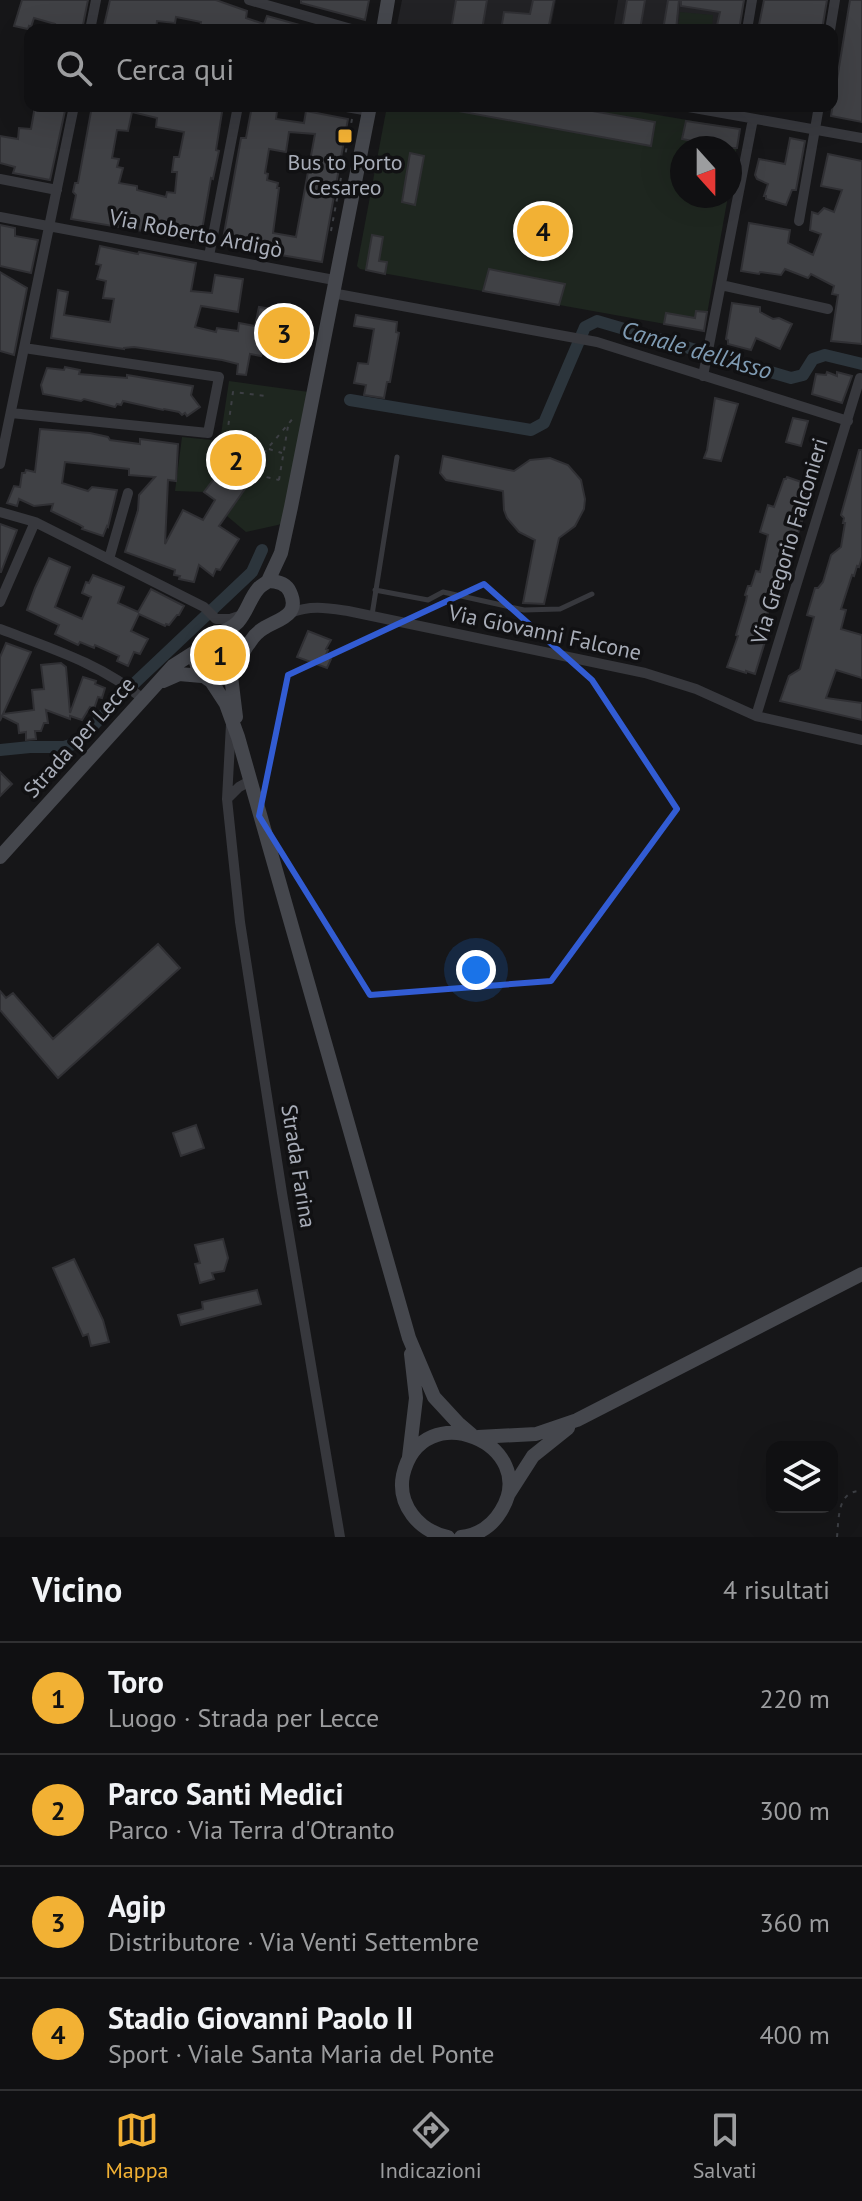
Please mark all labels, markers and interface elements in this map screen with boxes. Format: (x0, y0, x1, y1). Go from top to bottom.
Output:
search box (24, 24, 838, 112)
icon: search (52, 46, 96, 90)
text: Cerca qui (116, 49, 234, 88)
marker: Bus to Porto Cesareo (336, 127, 354, 145)
north arrow (670, 136, 742, 208)
place label: Bus to Porto Cesareo (287, 148, 403, 201)
pin: 4 (517, 201, 569, 261)
street label: Via Roberto Ardigò (106, 202, 285, 264)
pin: 3 (258, 303, 310, 363)
water label: Canale dell'Asso (618, 314, 776, 386)
pin: 2 (210, 430, 262, 490)
street label: Via Gregorio Falconieri (744, 435, 834, 648)
street label: Via Giovanni Falcone (445, 598, 644, 666)
pin: 1 (194, 625, 246, 685)
street label: Strada per Lecce (17, 671, 141, 803)
your location (456, 950, 496, 990)
street label: Strada Farina (275, 1102, 323, 1230)
map controls (766, 1441, 838, 1513)
button: layers (766, 1441, 838, 1513)
text: Vicino (32, 1567, 122, 1611)
text: 4 risultati (723, 1573, 830, 1606)
text: Toro (108, 1662, 164, 1701)
text: 1 (51, 1682, 65, 1715)
text: 220 m (759, 1682, 830, 1715)
text: Luogo · Strada per Lecce (108, 1701, 379, 1734)
text: Parco Santi Medici (108, 1774, 344, 1813)
text: 2 (51, 1794, 65, 1827)
text: 300 m (759, 1794, 830, 1827)
text: Parco · Via Terra d'Otranto (108, 1813, 395, 1846)
text: Agip (108, 1886, 166, 1925)
text: 3 (51, 1906, 65, 1939)
text: 360 m (759, 1906, 830, 1939)
text: Distributore · Via Venti Settembre (108, 1925, 479, 1958)
text: Stadio Giovanni Paolo II (108, 1998, 413, 2037)
text: 4 (51, 2018, 65, 2051)
text: 400 m (759, 2018, 830, 2051)
text: Sport · Viale Santa Maria del Ponte (108, 2037, 495, 2070)
tab: Mappa (105, 2108, 168, 2184)
tab: Indicazioni (379, 2108, 482, 2184)
tab: Salvati (693, 2108, 757, 2184)

